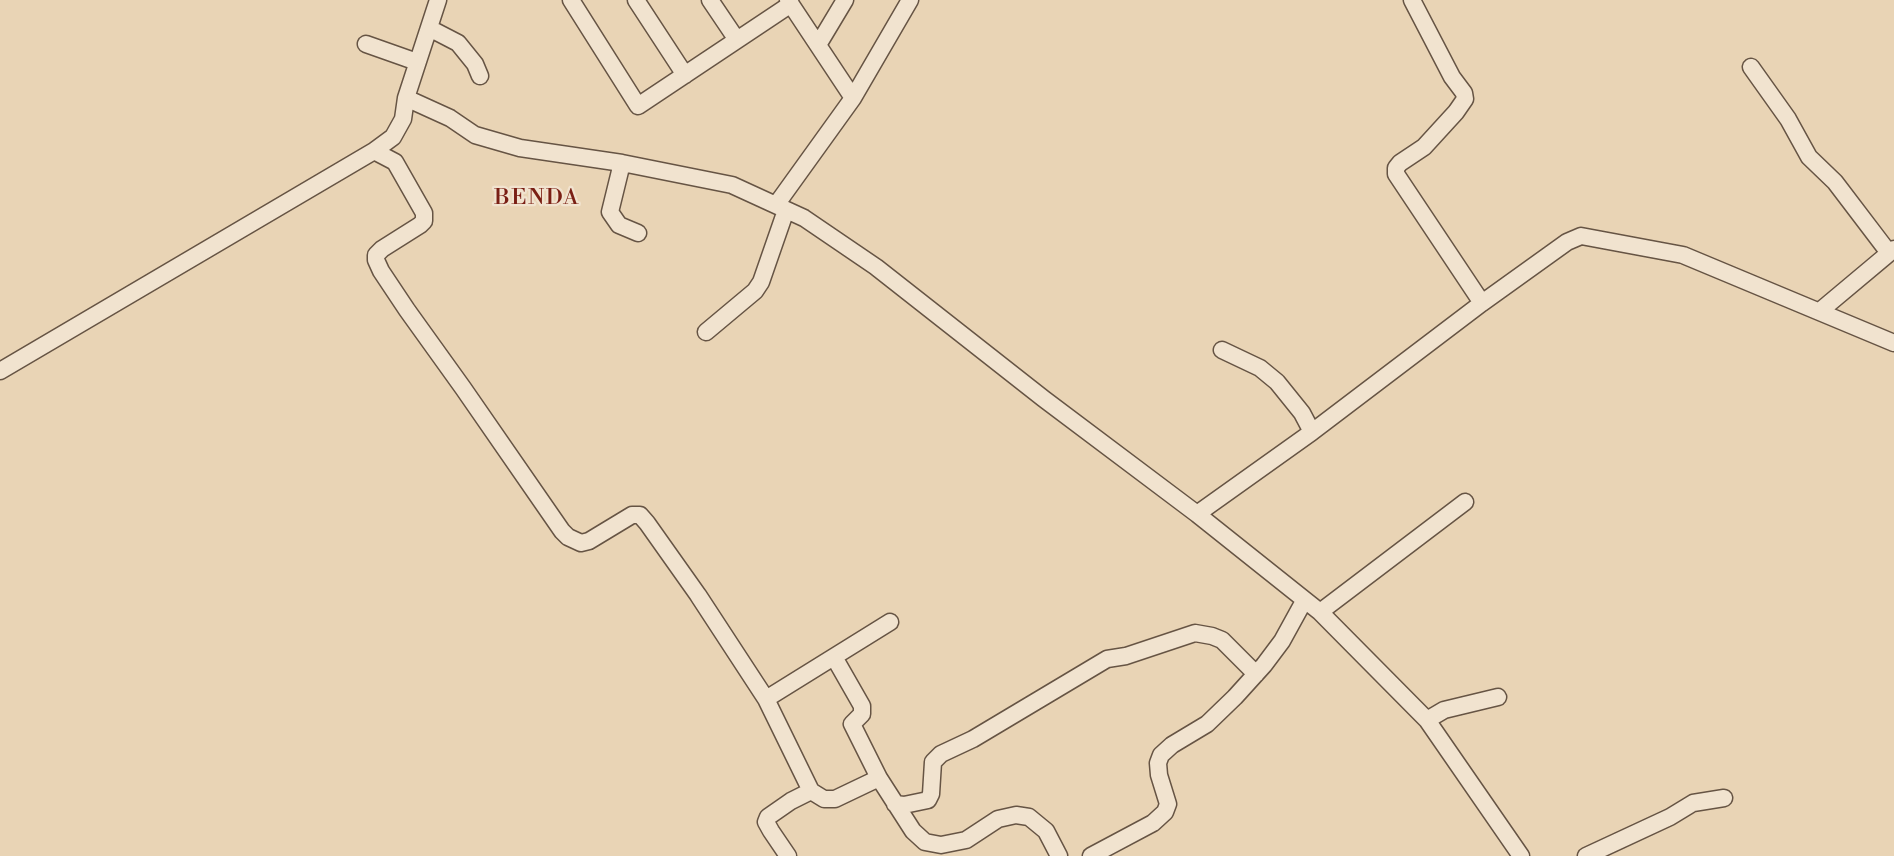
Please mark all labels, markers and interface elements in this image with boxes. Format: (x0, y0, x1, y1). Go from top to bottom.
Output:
district label: BENDA (494, 186, 580, 212)

